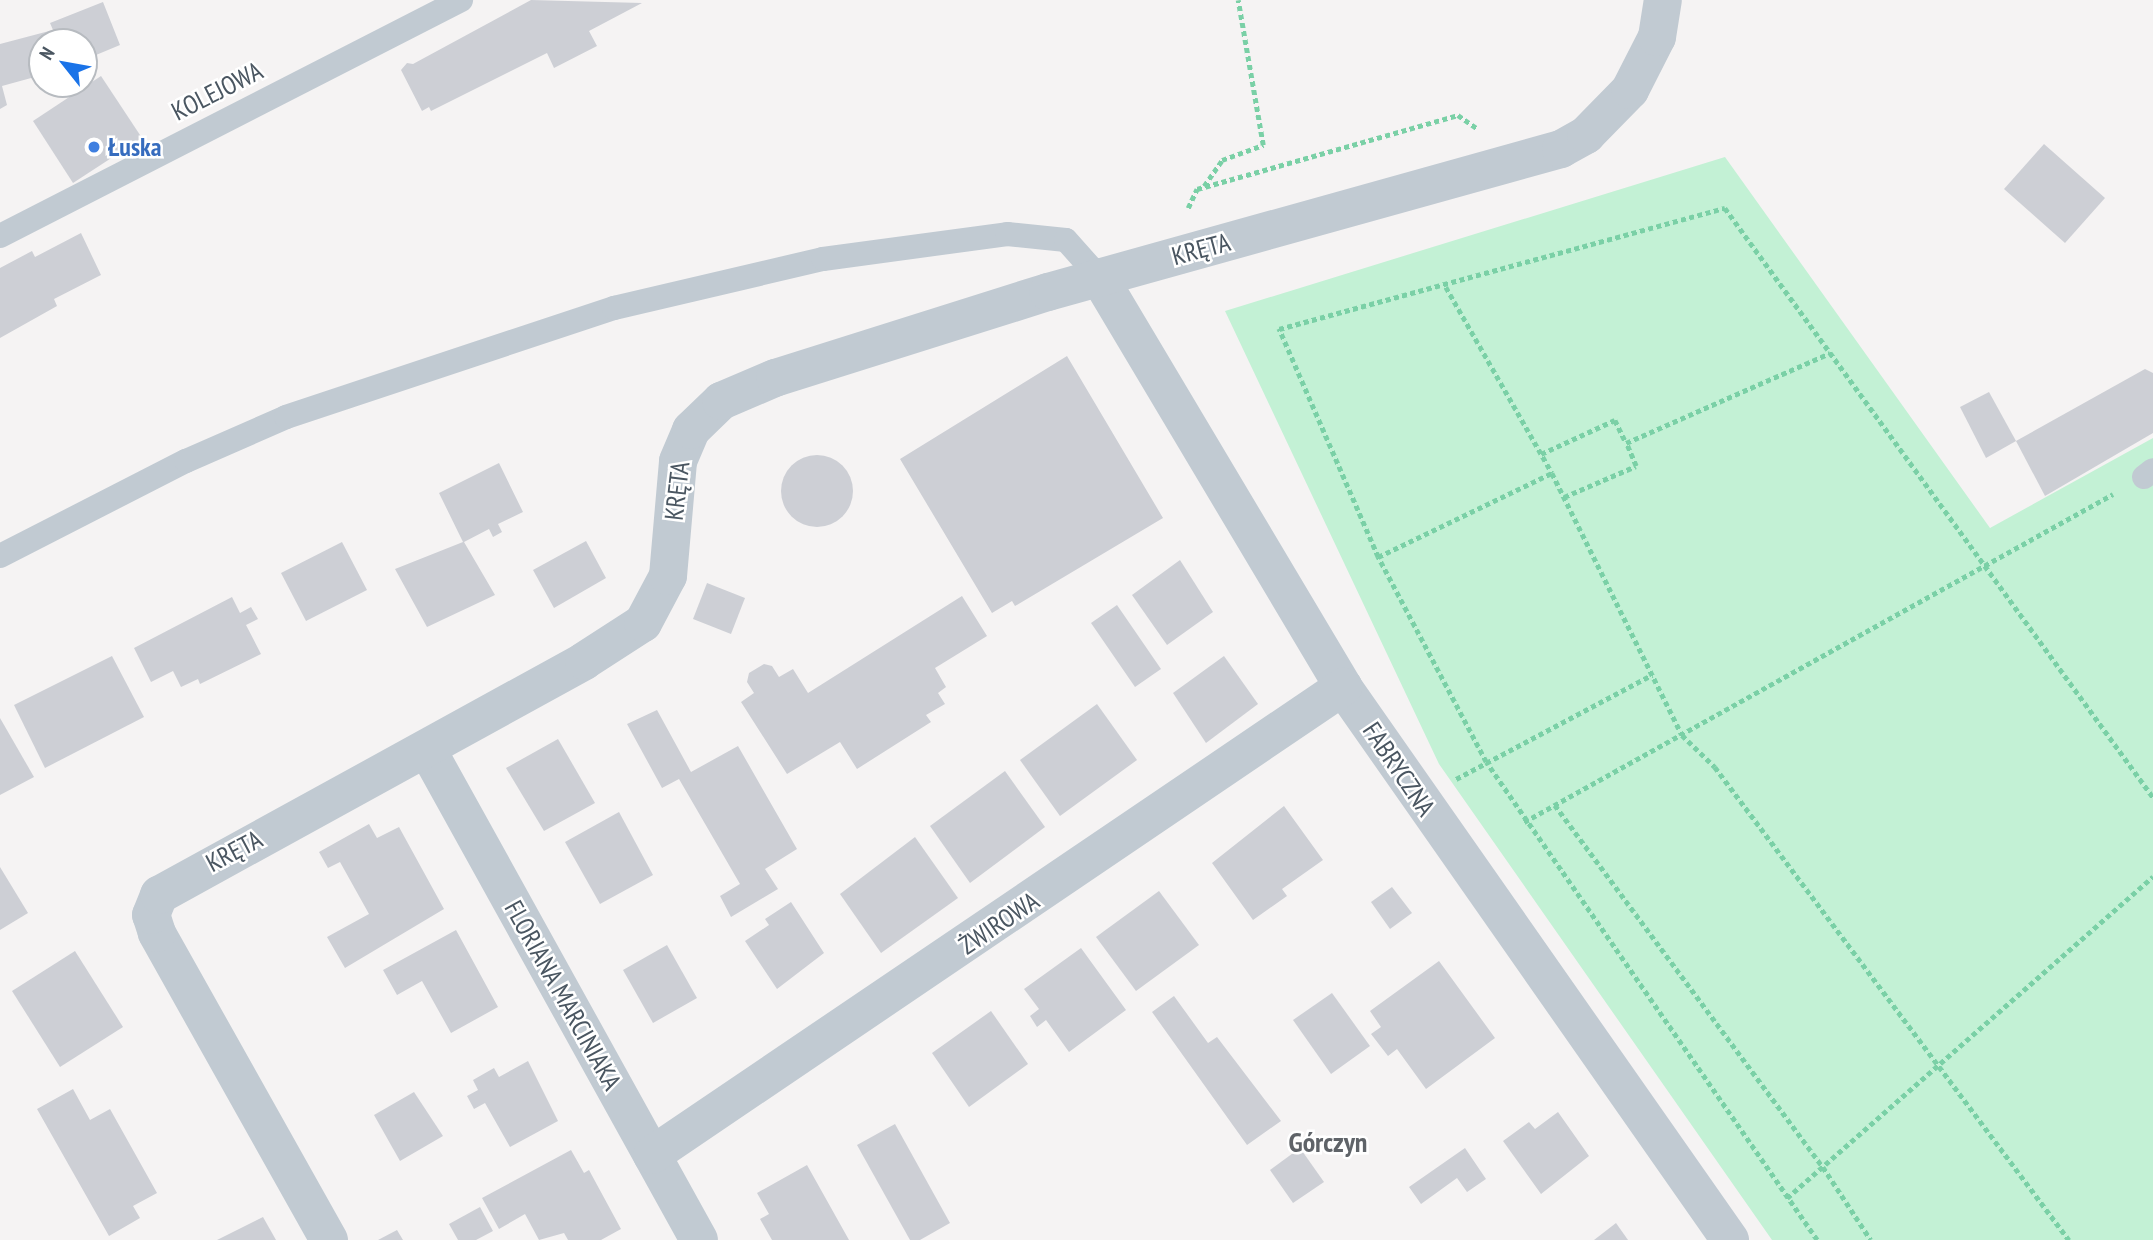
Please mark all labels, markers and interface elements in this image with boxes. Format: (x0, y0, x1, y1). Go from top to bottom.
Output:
north arrow (28, 28, 98, 98)
text: N (34, 43, 60, 64)
street label: KOLEJOWA (166, 55, 268, 127)
place label: Łuska (108, 131, 161, 163)
marker: Łuska (86, 139, 102, 155)
street label: KRĘTA (1168, 226, 1234, 272)
street label: KRĘTA (658, 460, 696, 522)
street label: FABRYCZNA (1356, 716, 1442, 822)
street label: KRĘTA (201, 823, 267, 879)
street label: ŻWIROWA (953, 885, 1045, 961)
street label: FLORIANA MARCINIAKA (498, 895, 628, 1095)
district label: Górczyn (1289, 1125, 1367, 1159)

